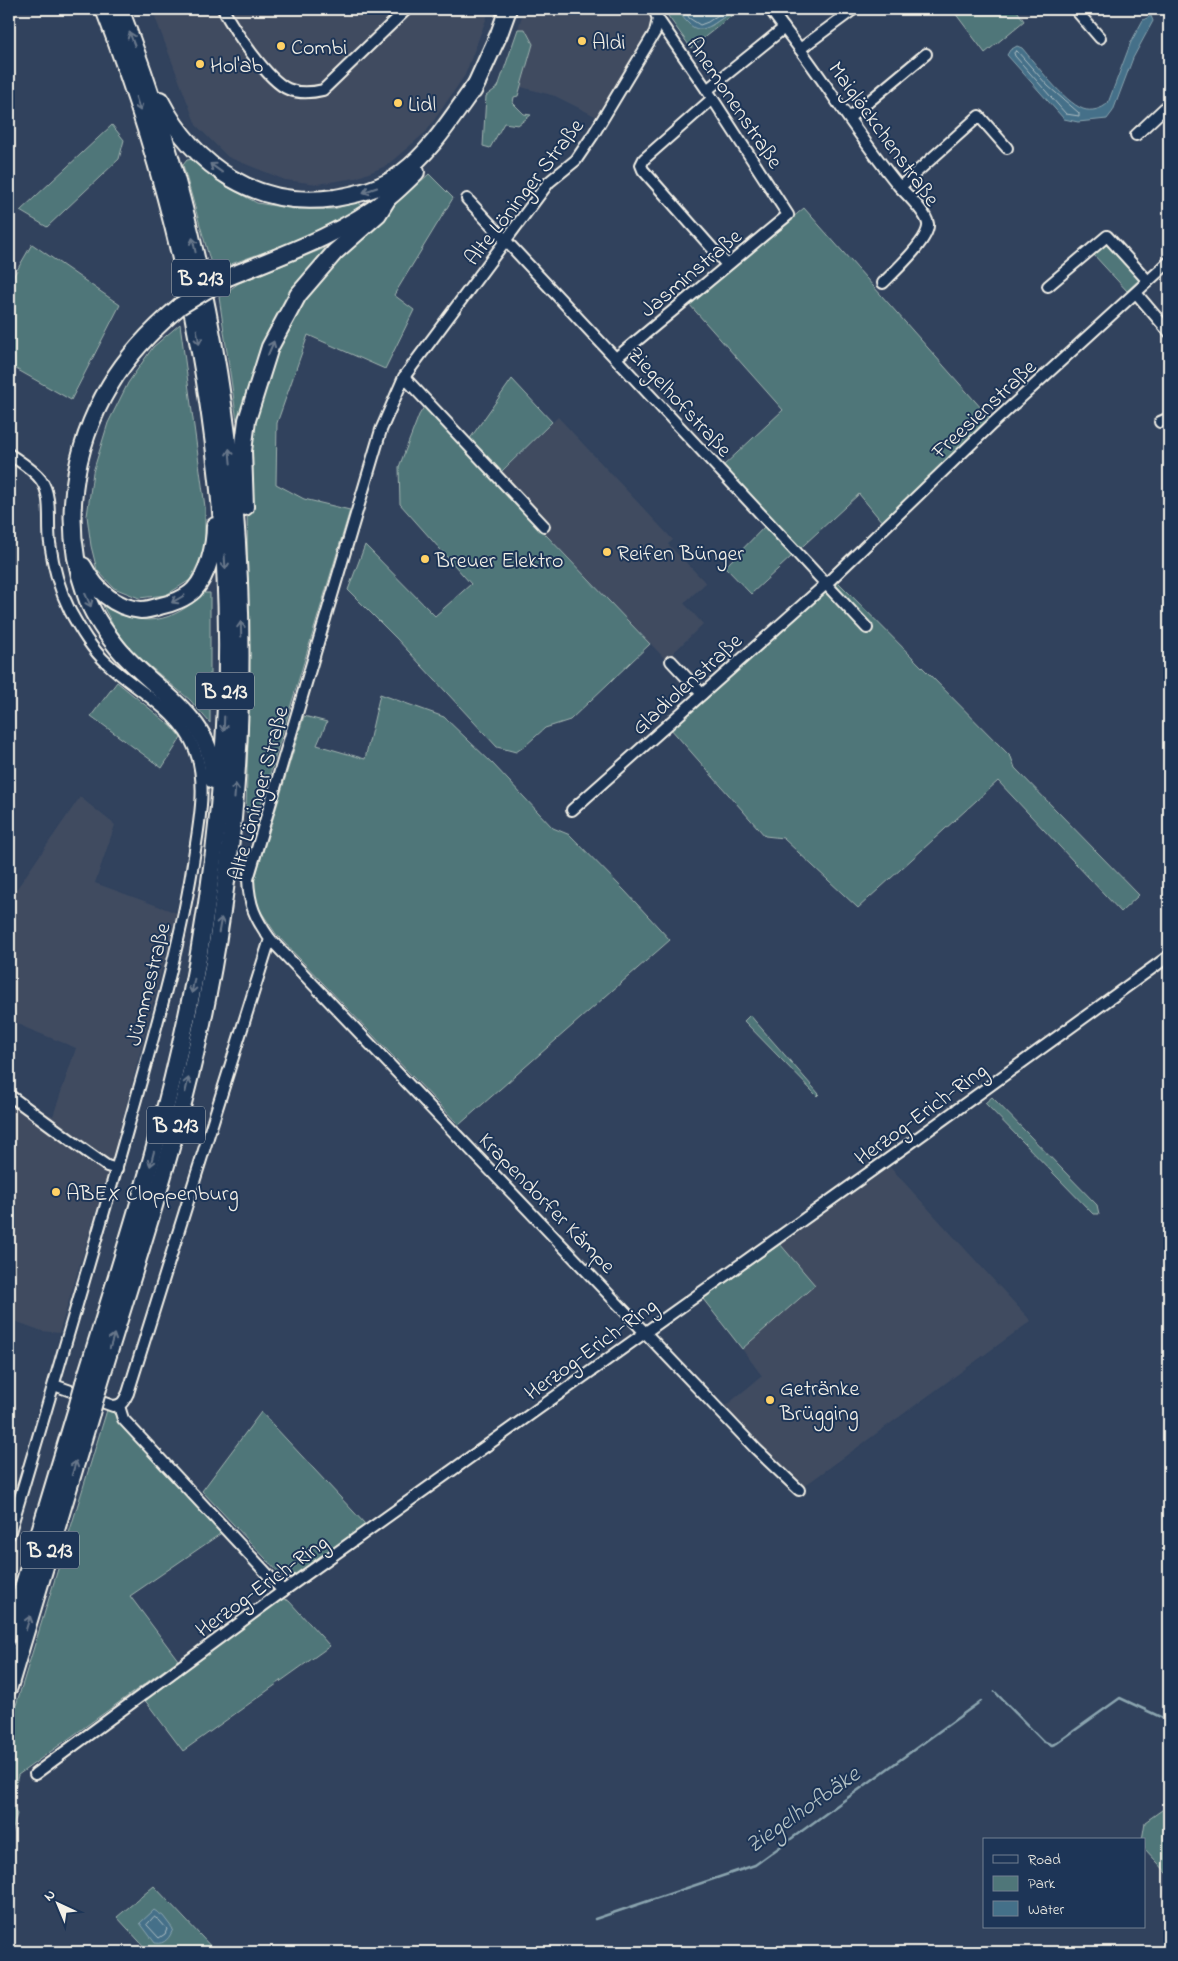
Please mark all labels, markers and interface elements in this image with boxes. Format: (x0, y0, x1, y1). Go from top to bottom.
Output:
place label: Aldi (592, 28, 626, 60)
street label: Anemonenstraße (677, 31, 790, 176)
one-way arrow (127, 32, 136, 47)
place label: Combi (291, 33, 347, 65)
marker: Aldi (576, 35, 588, 47)
marker: Combi (275, 40, 287, 52)
place label: Hol'ab (210, 51, 263, 83)
street label: Maiglöckchenstraße (818, 56, 946, 215)
marker: Hol'ab (194, 58, 206, 70)
place label: Lidl (408, 90, 436, 122)
one-way arrow (134, 96, 144, 112)
marker: Lidl (392, 97, 404, 109)
street label: Alte Löninger Straße (458, 112, 594, 274)
one-way arrow (209, 163, 223, 173)
one-way arrow (362, 185, 378, 195)
street label: Jasminstraße (634, 222, 750, 327)
one-way arrow (189, 237, 198, 253)
road number: B 213 (172, 260, 230, 296)
one-way arrow (193, 329, 203, 345)
one-way arrow (266, 341, 276, 356)
street label: Ziegelhofstraße (618, 341, 739, 466)
street label: Freesienstraße (925, 353, 1045, 468)
one-way arrow (225, 449, 235, 465)
place label: Reifen Bünger (617, 539, 744, 572)
place label: Breuer Elektro (434, 546, 563, 578)
marker: Reifen Bünger (601, 546, 613, 558)
one-way arrow (220, 553, 229, 569)
marker: Breuer Elektro (419, 553, 431, 565)
one-way arrow (84, 592, 94, 607)
one-way arrow (172, 595, 186, 605)
one-way arrow (236, 621, 246, 637)
street label: Gladiolenstraße (625, 627, 751, 744)
road number: B 213 (196, 672, 254, 709)
street label: Alte Löninger Straße (221, 703, 300, 885)
one-way arrow (219, 716, 229, 732)
one-way arrow (231, 783, 240, 799)
one-way arrow (215, 918, 225, 934)
street label: Jümmestraße (119, 920, 181, 1050)
one-way arrow (187, 978, 197, 994)
street label: Herzog-Erich-Ring (849, 1056, 996, 1176)
one-way arrow (183, 1077, 192, 1093)
road number: B 213 (147, 1106, 205, 1144)
street label: Krapendorfer Kämpe (470, 1126, 622, 1282)
one-way arrow (147, 1151, 156, 1167)
place label: ABEX Cloppenburg (66, 1179, 239, 1212)
marker: ABEX Cloppenburg (50, 1186, 62, 1198)
street label: Herzog-Erich-Ring (519, 1291, 666, 1411)
one-way arrow (108, 1334, 118, 1350)
place label: Getränke Brügging (779, 1374, 859, 1432)
marker: Getränke Brügging (764, 1394, 776, 1406)
one-way arrow (70, 1460, 80, 1476)
street label: Herzog-Erich-Ring (190, 1528, 337, 1648)
road number: B 213 (21, 1532, 79, 1568)
one-way arrow (23, 1616, 33, 1632)
water label: Ziegelhofbäke (739, 1758, 869, 1864)
legend (983, 1838, 1146, 1928)
text: Road (1028, 1849, 1061, 1871)
text: Park (1028, 1873, 1056, 1895)
north arrow (32, 1878, 82, 1928)
text: N (39, 1885, 61, 1907)
text: Water (1028, 1899, 1064, 1921)

